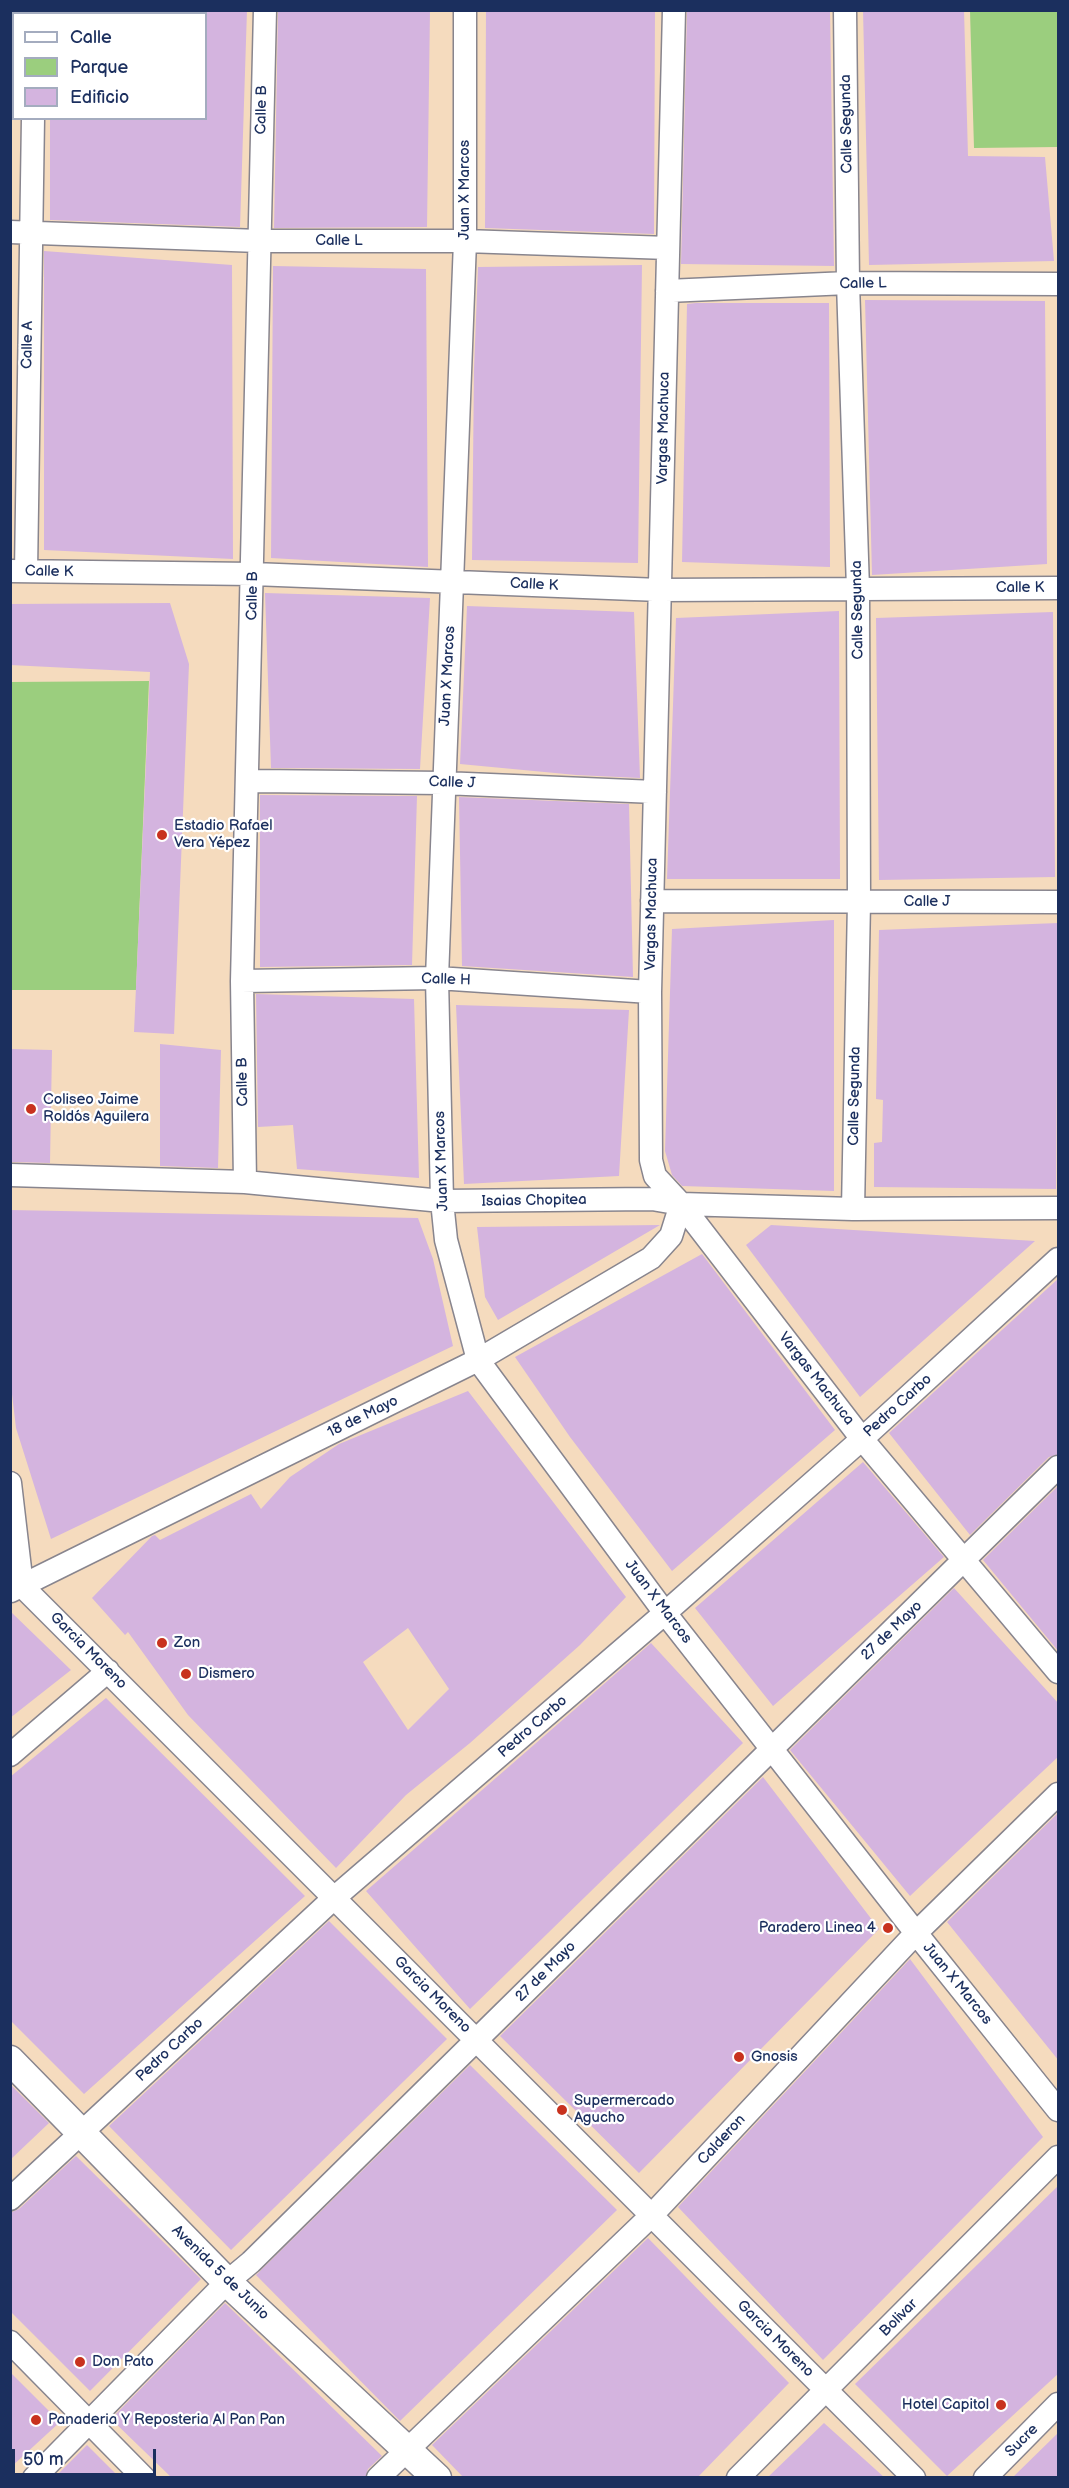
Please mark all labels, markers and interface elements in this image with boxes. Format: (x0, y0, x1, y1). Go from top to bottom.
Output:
legend (12, 12, 207, 120)
text: Calle (70, 27, 112, 48)
text: Parque (70, 57, 128, 78)
street label: Calle Segunda (837, 74, 857, 174)
street label: Calle B (253, 85, 271, 135)
text: Edificio (70, 87, 129, 108)
street label: Juan X Marcos (456, 140, 474, 240)
street label: Calle L (315, 232, 363, 250)
street label: Calle L (839, 275, 887, 293)
street label: Calle A (19, 321, 37, 369)
street label: Vargas Machuca (654, 371, 674, 485)
street label: Calle Segunda (848, 560, 868, 660)
street label: Calle K (25, 563, 73, 581)
street label: Calle B (244, 571, 262, 621)
street label: Calle K (509, 575, 559, 595)
street label: Calle K (996, 579, 1044, 597)
street label: Juan X Marcos (436, 626, 460, 726)
street label: Calle J (428, 773, 476, 793)
place label: Estadio Rafael Vera Yépez (174, 817, 273, 852)
marker: Estadio Rafael Vera Yépez (155, 828, 169, 842)
street label: Vargas Machuca (642, 857, 662, 971)
street label: Calle J (904, 893, 950, 911)
street label: Calle H (421, 970, 471, 990)
street label: Calle Segunda (845, 1046, 865, 1146)
street label: Calle B (234, 1057, 252, 1107)
place label: Coliseo Jaime Roldós Aguilera (43, 1091, 149, 1126)
marker: Coliseo Jaime Roldós Aguilera (24, 1102, 38, 1116)
street label: Juan X Marcos (431, 1111, 453, 1211)
street label: Isaias Chopitea (481, 1191, 587, 1211)
street label: Vargas Machuca (774, 1329, 858, 1429)
street label: Pedro Carbo (860, 1371, 936, 1441)
street label: 18 de Mayo (325, 1392, 401, 1442)
street label: Juan X Marcos (621, 1557, 695, 1647)
street label: 27 de Mayo (858, 1597, 926, 1665)
street label: Garcia Moreno (46, 1609, 130, 1693)
place label: Zon (174, 1634, 200, 1652)
marker: Zon (155, 1636, 169, 1650)
place label: Dismero (198, 1665, 255, 1683)
marker: Dismero (179, 1667, 193, 1681)
street label: Pedro Carbo (495, 1692, 571, 1762)
place label: Paradero Linea 4 (759, 1919, 876, 1937)
marker: Paradero Linea 4 (881, 1921, 895, 1935)
street label: 27 de Mayo (512, 1938, 580, 2006)
street label: Juan X Marcos (918, 1939, 996, 2029)
street label: Garcia Moreno (390, 1953, 474, 2037)
street label: Pedro Carbo (133, 2014, 207, 2086)
place label: Gnosis (751, 2048, 798, 2066)
marker: Gnosis (732, 2050, 746, 2064)
place label: Supermercado Agucho (574, 2092, 674, 2127)
marker: Supermercado Agucho (555, 2103, 569, 2117)
street label: Calderon (694, 2111, 750, 2169)
street label: Avenida 5 de Junio (167, 2222, 273, 2324)
street label: Bolivar (876, 2295, 922, 2341)
street label: Garcia Moreno (733, 2297, 817, 2381)
place label: Don Pato (92, 2353, 154, 2371)
marker: Don Pato (73, 2355, 87, 2369)
place label: Hotel Capitol (902, 2396, 989, 2414)
marker: Hotel Capitol (994, 2398, 1008, 2412)
place label: Panaderia Y Reposteria Al Pan Pan (48, 2411, 285, 2429)
marker: Panaderia Y Reposteria Al Pan Pan (29, 2413, 43, 2427)
street label: Sucre (1002, 2421, 1042, 2461)
scale bar (15, 2437, 159, 2475)
text: 50 m (23, 2449, 64, 2470)

